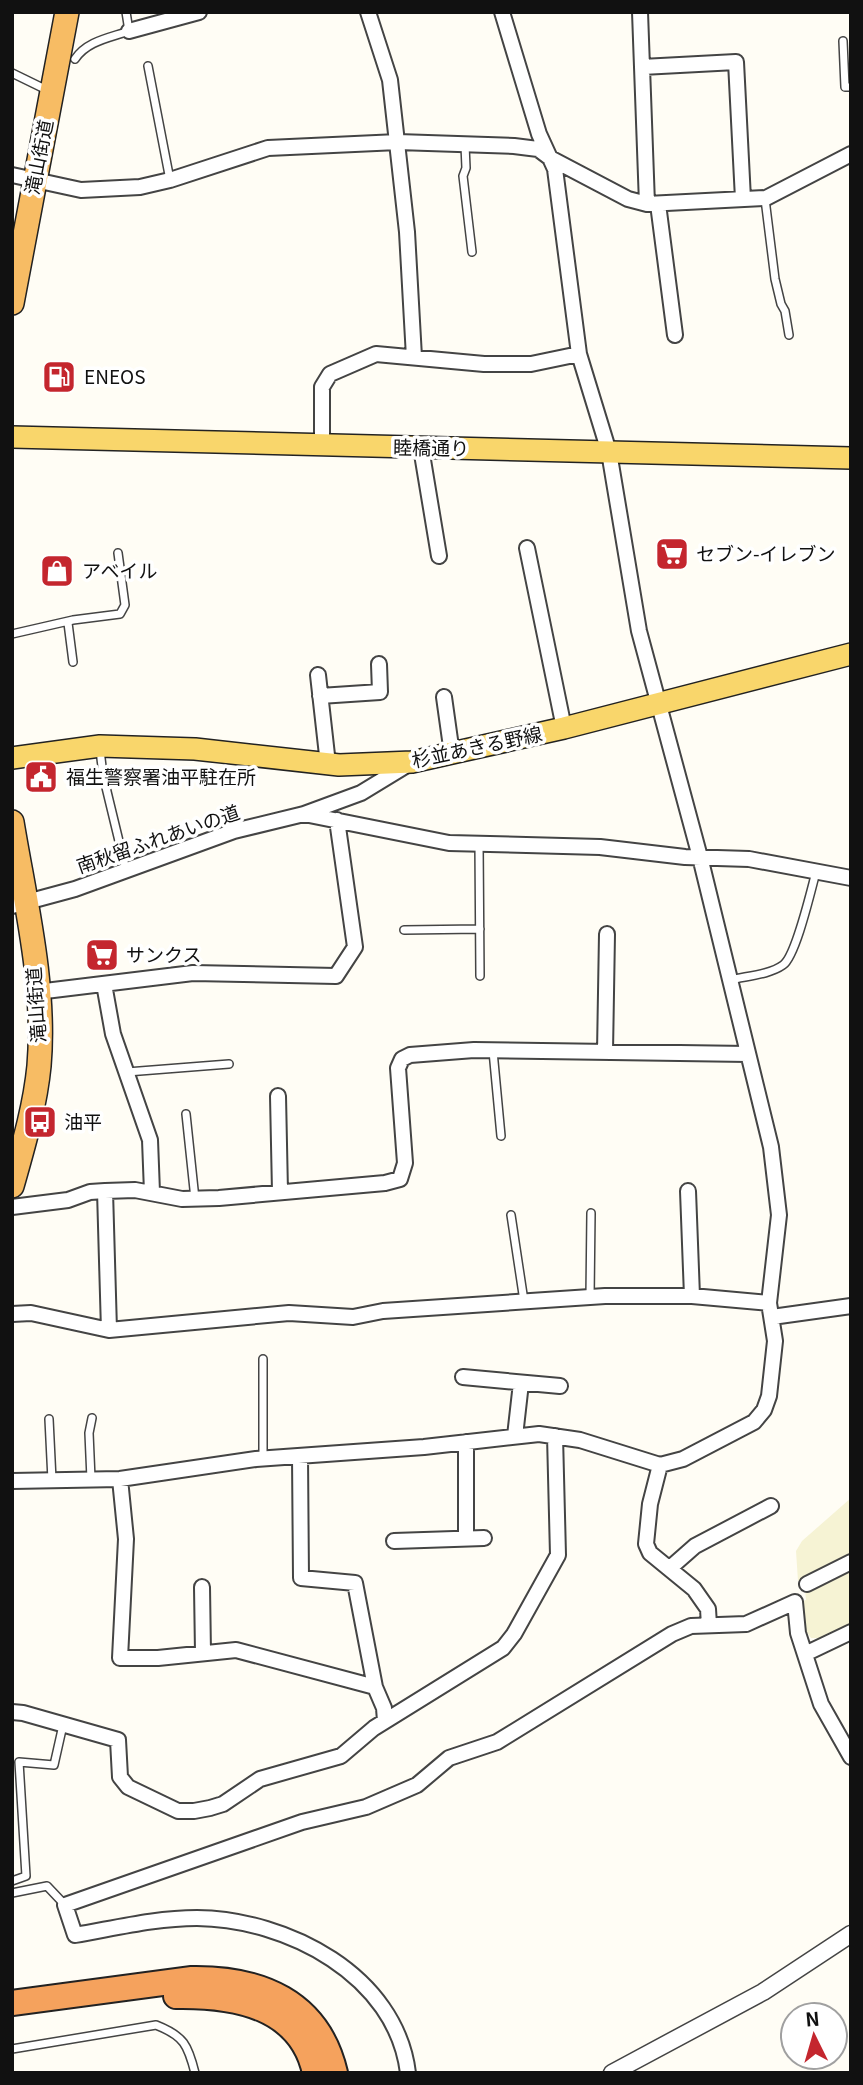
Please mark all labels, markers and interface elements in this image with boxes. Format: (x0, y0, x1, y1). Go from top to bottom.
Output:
street label: 滝山街道 (17, 117, 58, 197)
fuel station icon: ENEOS (40, 358, 78, 396)
place label: ENEOS (84, 362, 146, 389)
street label: 睦橋通り (393, 432, 469, 461)
supermarket icon: セブン-イレブン (653, 535, 691, 573)
place label: セブン-イレブン (696, 539, 836, 566)
shop icon: アベイル (38, 552, 76, 590)
place label: アベイル (82, 556, 158, 583)
street label: 杉並あきる野線 (409, 719, 544, 773)
public building icon: 福生警察署油平駐在所 (22, 758, 60, 796)
place label: 福生警察署油平駐在所 (66, 762, 256, 789)
street label: 南秋留ふれあいの道 (72, 797, 243, 878)
supermarket icon: サンクス (83, 936, 121, 974)
place label: サンクス (126, 940, 201, 967)
street label: 滝山街道 (18, 966, 51, 1044)
bus stop icon: 油平 (21, 1103, 59, 1141)
place label: 油平 (64, 1107, 102, 1134)
north arrow (779, 2001, 849, 2071)
text: N (804, 2004, 821, 2032)

